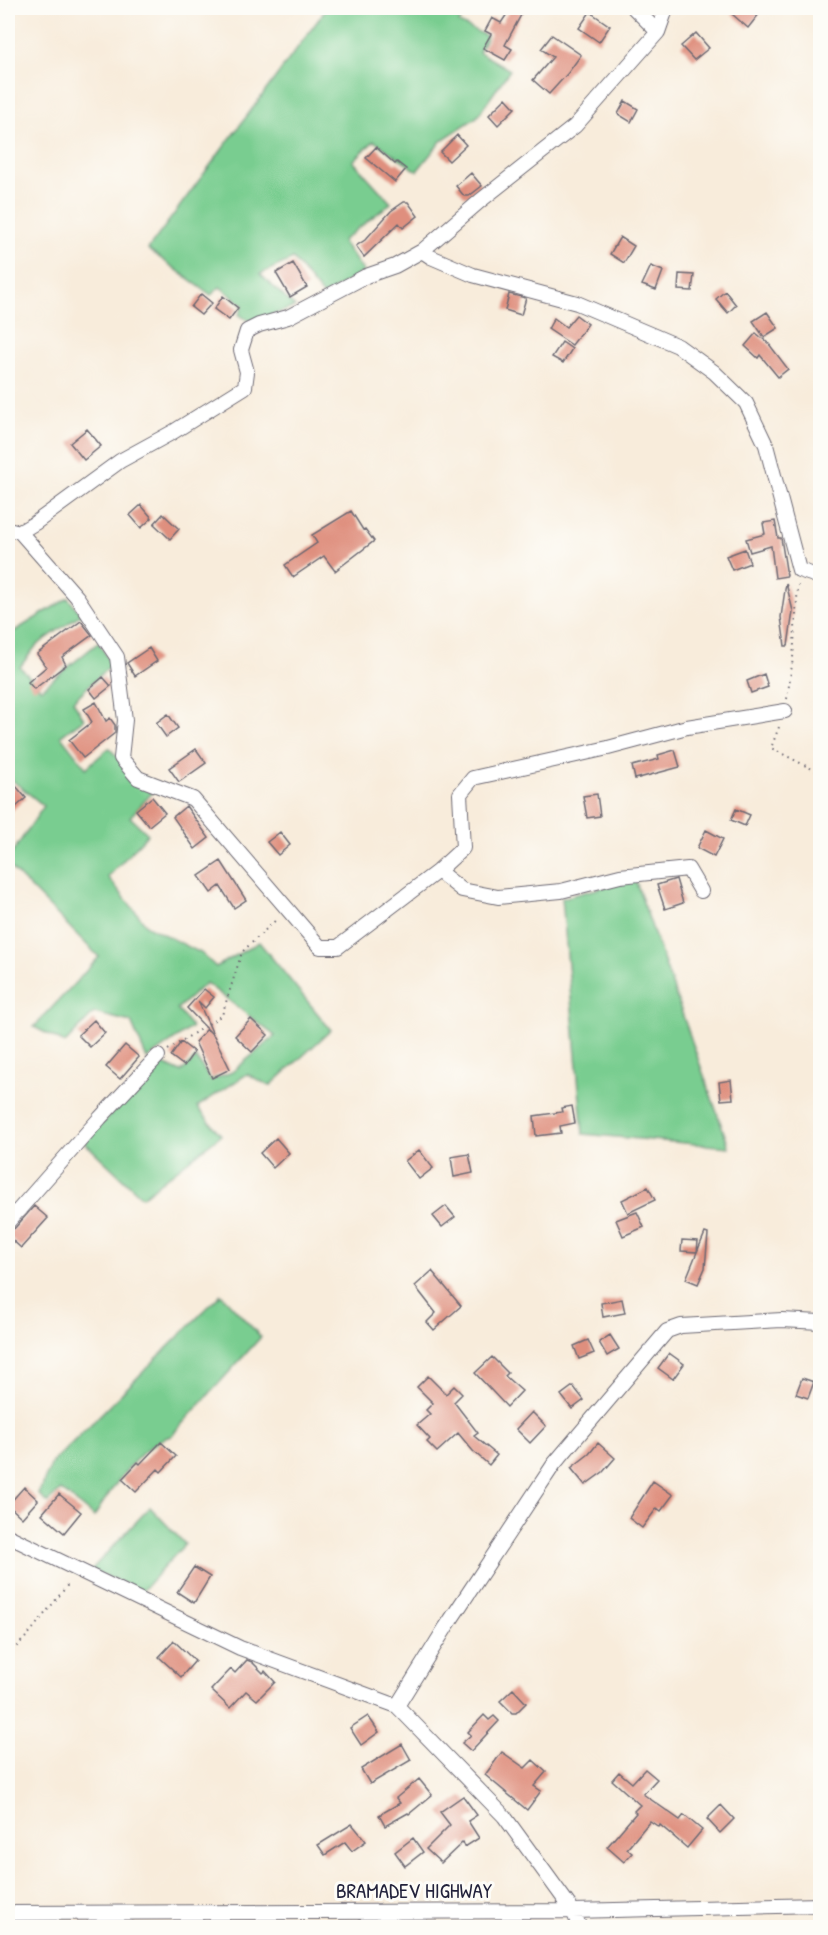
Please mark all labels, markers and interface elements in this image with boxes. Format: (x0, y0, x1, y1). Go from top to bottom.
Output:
street label: BRAMADEV HIGHWAY (336, 1876, 493, 1905)

